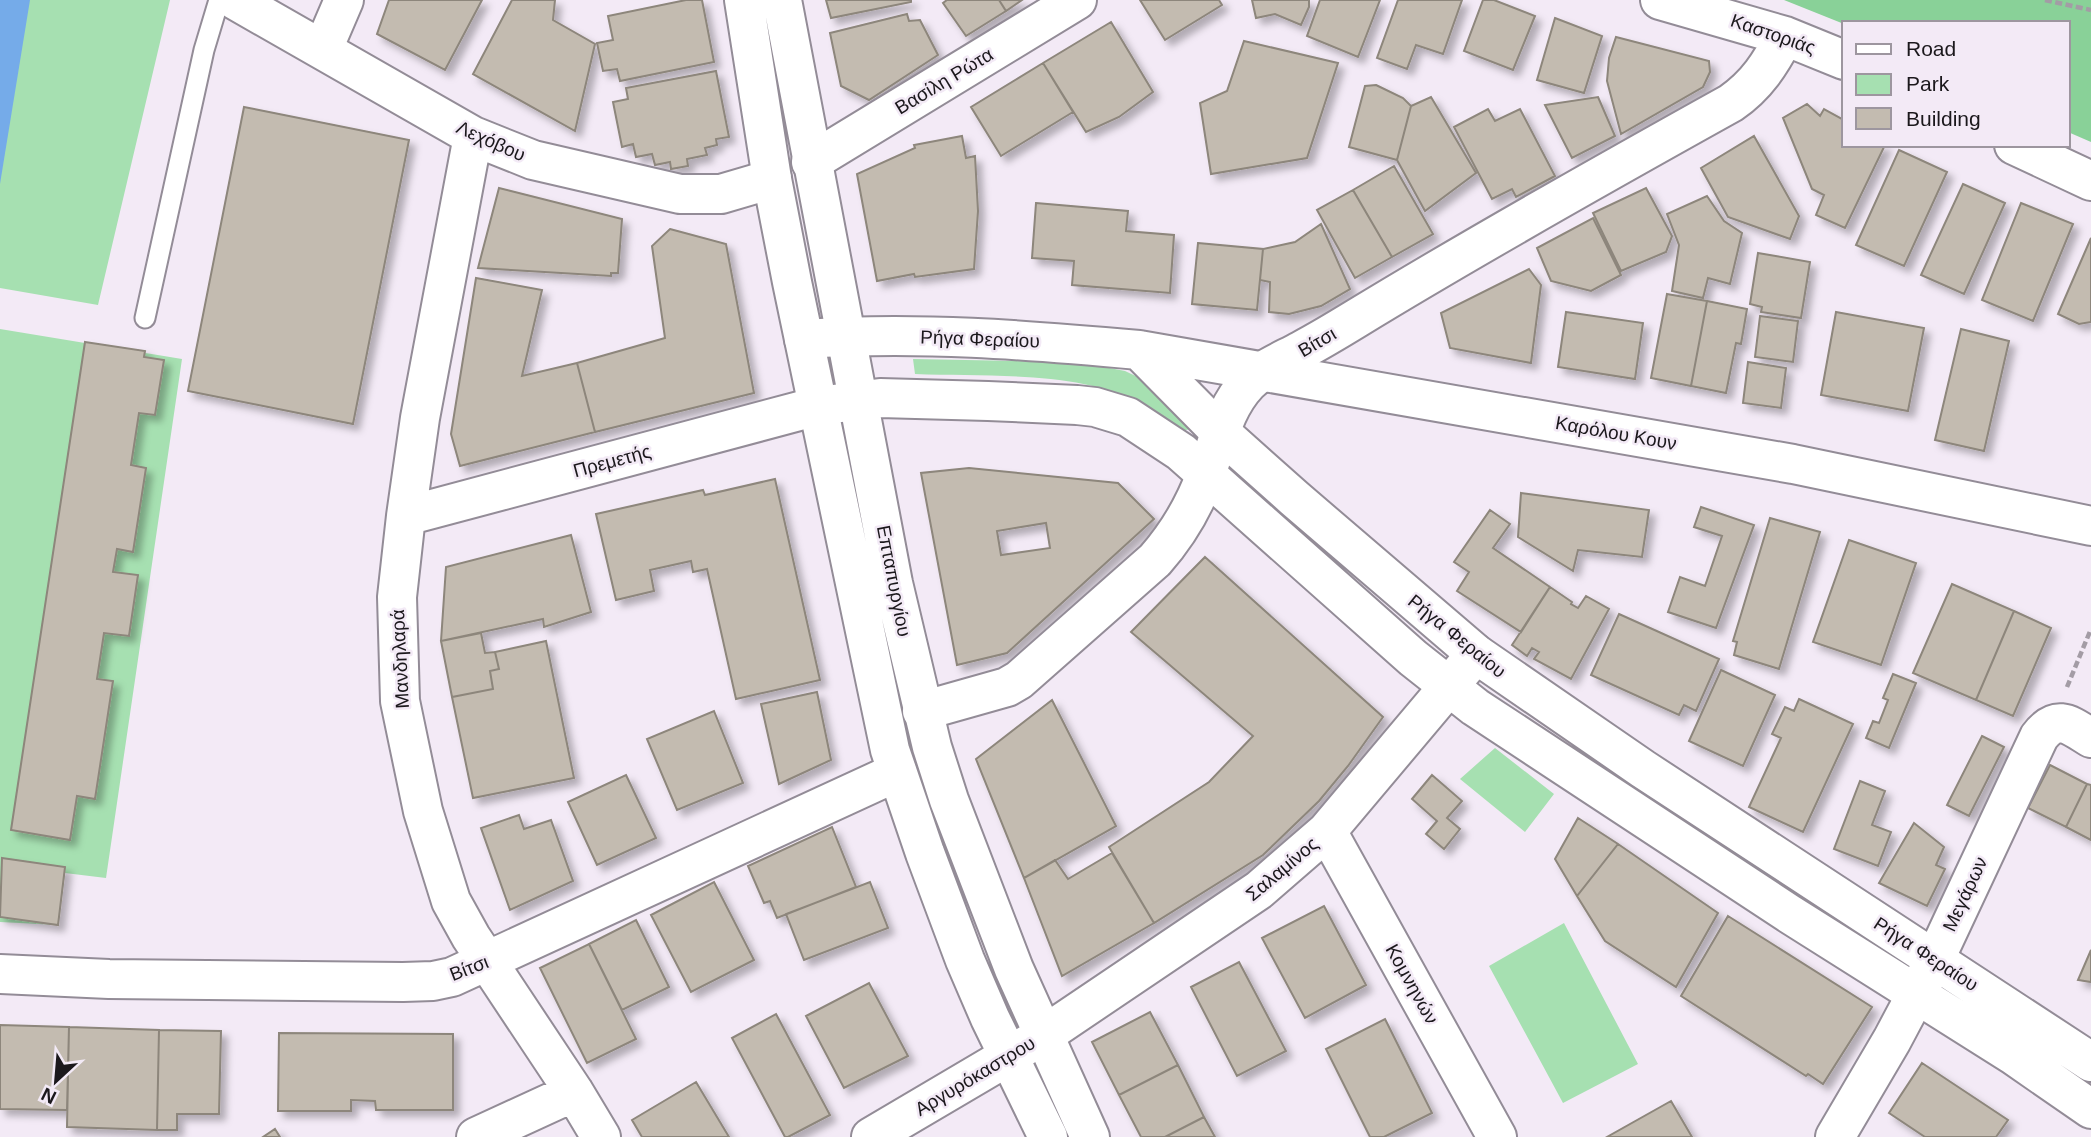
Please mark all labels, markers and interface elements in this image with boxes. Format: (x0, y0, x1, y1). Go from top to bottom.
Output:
street label: Καστοριάς (1728, 10, 1818, 58)
legend (1842, 21, 2070, 147)
text: Road (1906, 37, 1956, 60)
street label: Βασίλη Ρώτα (891, 44, 997, 118)
text: Park (1906, 72, 1950, 95)
text: Building (1906, 107, 1981, 130)
street label: Λεχόβου (453, 117, 529, 165)
street label: Βίτσι (1294, 323, 1340, 361)
street label: Ρήγα Φεραίου (920, 326, 1040, 352)
street label: Καρόλου Κουν (1554, 412, 1678, 454)
street label: Πρεμετής (571, 441, 653, 481)
street label: Επταπυργίου (873, 524, 915, 638)
street label: Ρήγα Φεραίου (1404, 590, 1510, 682)
street label: Μανδηλαρά (387, 609, 413, 709)
street label: Σαλαμίνος (1242, 833, 1322, 905)
street label: Μεγάρων (1939, 853, 1991, 935)
street label: Ρήγα Φεραίου (1870, 913, 1982, 995)
street label: Κομνηνών (1382, 940, 1442, 1028)
street label: Βίτσι (447, 951, 491, 985)
street label: Αργυρόκαστρου (911, 1032, 1039, 1120)
north arrow (21, 1046, 91, 1116)
text: N (38, 1083, 60, 1108)

